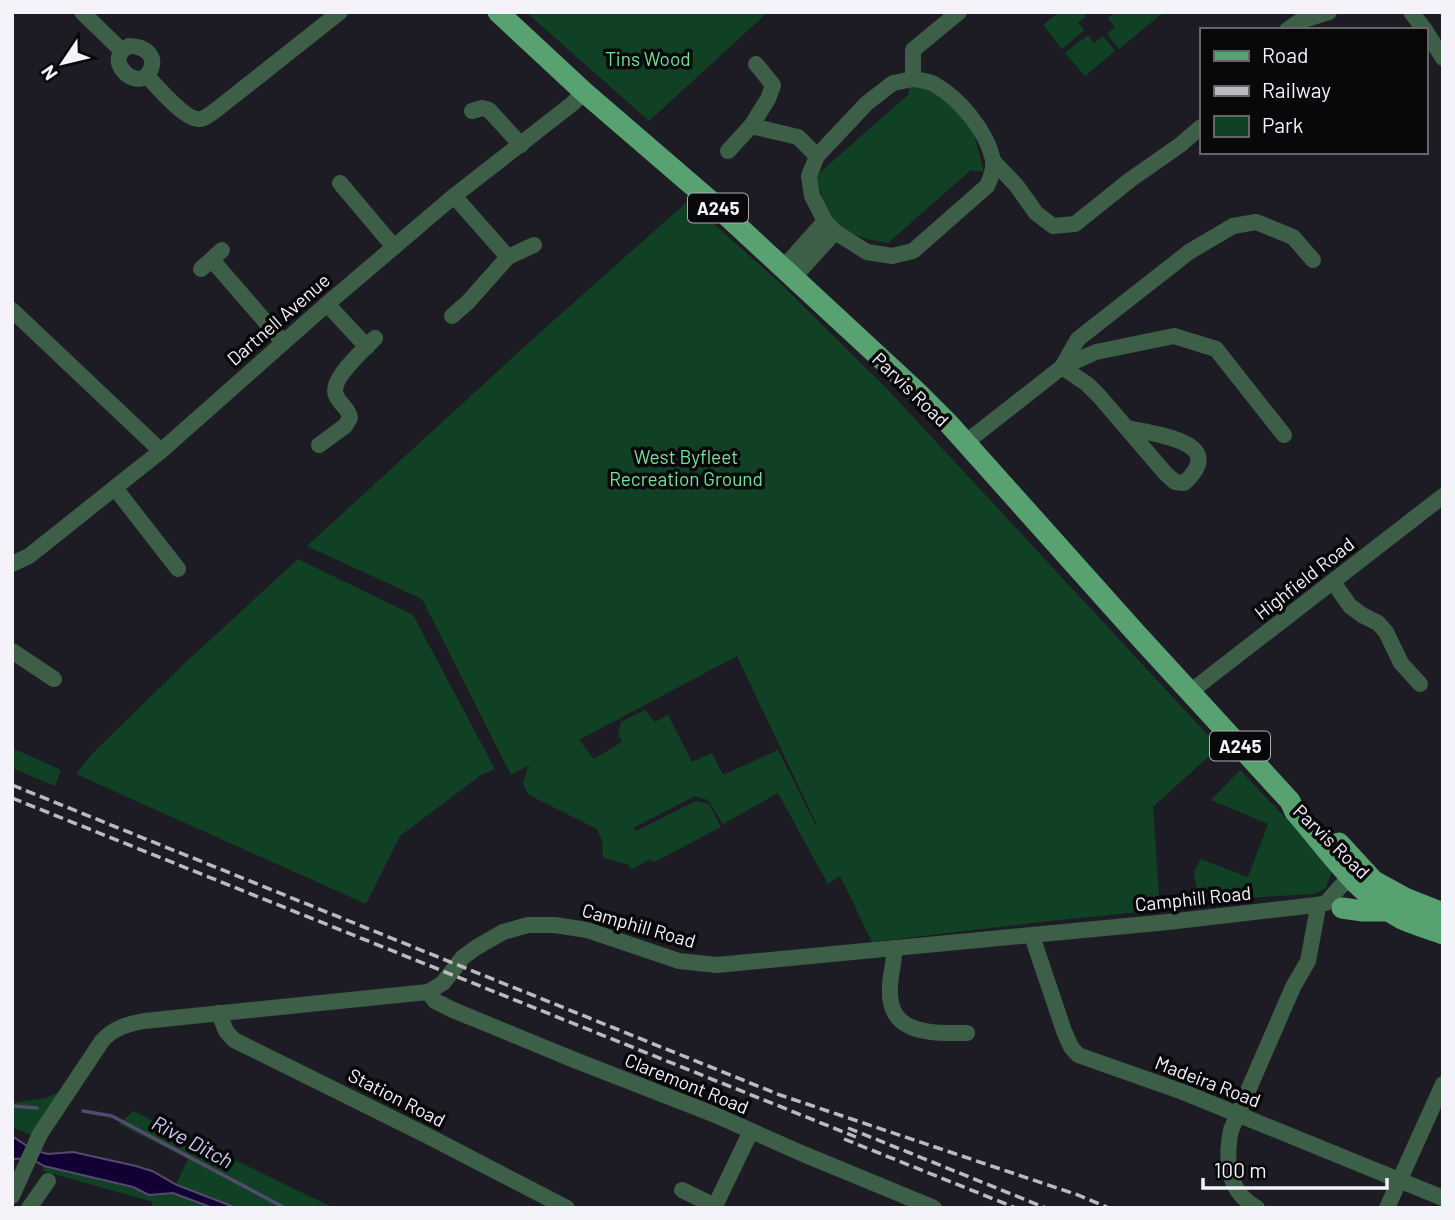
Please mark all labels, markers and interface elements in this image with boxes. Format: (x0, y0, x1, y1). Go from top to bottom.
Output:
north arrow (28, 28, 98, 98)
legend (1200, 28, 1427, 154)
text: Road (1262, 42, 1308, 67)
park label: Tins Wood (605, 47, 691, 70)
text: N (36, 61, 62, 85)
text: Railway (1262, 77, 1331, 102)
text: Park (1262, 112, 1303, 137)
road number: A245 (688, 194, 748, 223)
street label: Dartnell Avenue (222, 268, 334, 370)
street label: Parvis Road (868, 347, 954, 431)
park label: West Byfleet Recreation Ground (609, 445, 763, 490)
street label: Highfield Road (1250, 532, 1358, 624)
road number: A245 (1210, 732, 1270, 760)
street label: Parvis Road (1289, 799, 1375, 883)
street label: Camphill Road (1134, 880, 1252, 916)
street label: Camphill Road (580, 898, 698, 952)
street label: Claremont Road (622, 1048, 752, 1118)
street label: Madeira Road (1152, 1050, 1264, 1112)
street label: Station Road (345, 1063, 449, 1131)
water label: Rive Ditch (148, 1109, 238, 1173)
scale bar (1203, 1146, 1387, 1190)
text: 100 m (1214, 1157, 1267, 1182)

